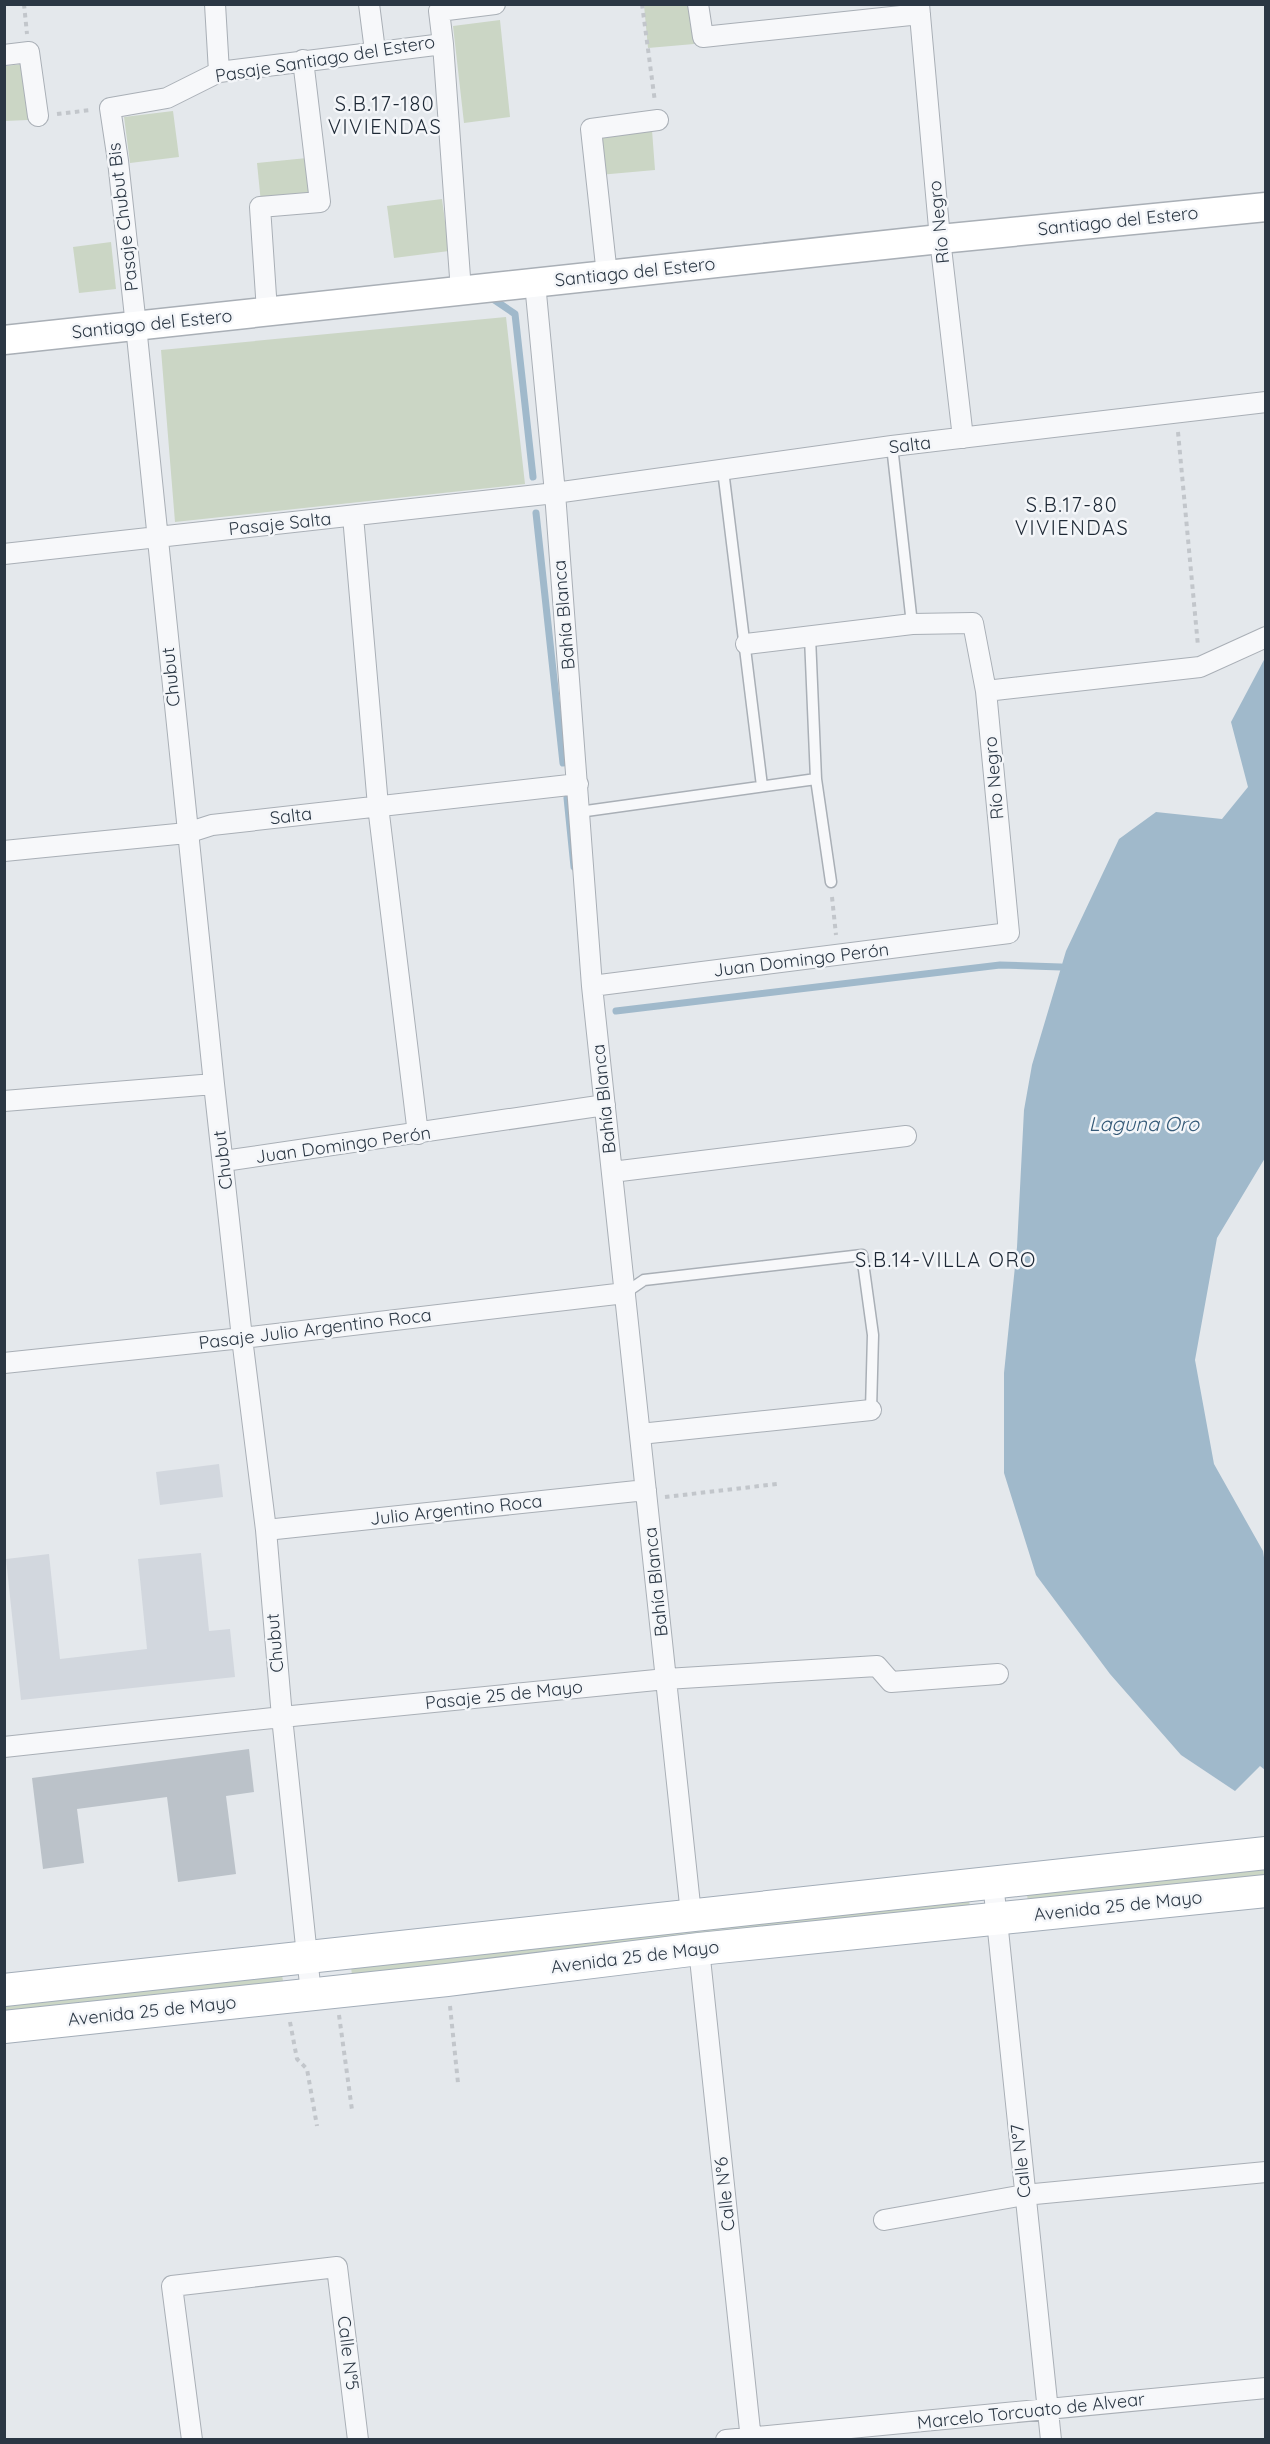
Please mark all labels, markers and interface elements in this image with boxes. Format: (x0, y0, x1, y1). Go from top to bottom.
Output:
street label: Pasaje Santiago del Estero (213, 30, 437, 87)
district label: S.B.17-180 VIVIENDAS (328, 91, 442, 139)
street label: Pasaje Chubut Bis (102, 142, 143, 293)
street label: Río Negro (923, 179, 954, 265)
street label: Santiago del Estero (1037, 201, 1199, 240)
street label: Santiago del Estero (554, 252, 716, 291)
street label: Santiago del Estero (71, 304, 233, 343)
street label: Salta (888, 431, 932, 458)
district label: S.B.17-80 VIVIENDAS (1015, 492, 1129, 540)
street label: Pasaje Salta (227, 507, 332, 540)
street label: Bahía Blanca (547, 559, 580, 671)
street label: Chubut (156, 646, 185, 708)
street label: Río Negro (978, 735, 1009, 821)
street label: Salta (269, 802, 313, 829)
street label: Juan Domingo Perón (712, 937, 890, 982)
street label: Bahía Blanca (586, 1043, 621, 1155)
water label: Laguna Oro (1089, 1111, 1200, 1136)
street label: Juan Domingo Perón (254, 1121, 432, 1168)
street label: Chubut (207, 1129, 238, 1191)
district label: S.B.14-VILLA ORO (855, 1247, 1037, 1272)
street label: Pasaje Julio Argentino Roca (197, 1303, 433, 1354)
street label: Julio Argentino Roca (369, 1489, 543, 1530)
street label: Bahía Blanca (638, 1526, 673, 1638)
street label: Chubut (260, 1612, 289, 1674)
street label: Pasaje 25 de Mayo (424, 1675, 584, 1714)
street label: Avenida 25 de Mayo (1033, 1885, 1203, 1926)
street label: Avenida 25 de Mayo (550, 1935, 720, 1978)
street label: Avenida 25 de Mayo (67, 1990, 237, 2031)
street label: Calle N°7 (1005, 2123, 1036, 2199)
street label: Calle N°6 (709, 2155, 740, 2232)
street label: Calle N°5 (333, 2314, 364, 2391)
street label: Marcelo Torcuato de Alvear (916, 2387, 1146, 2434)

